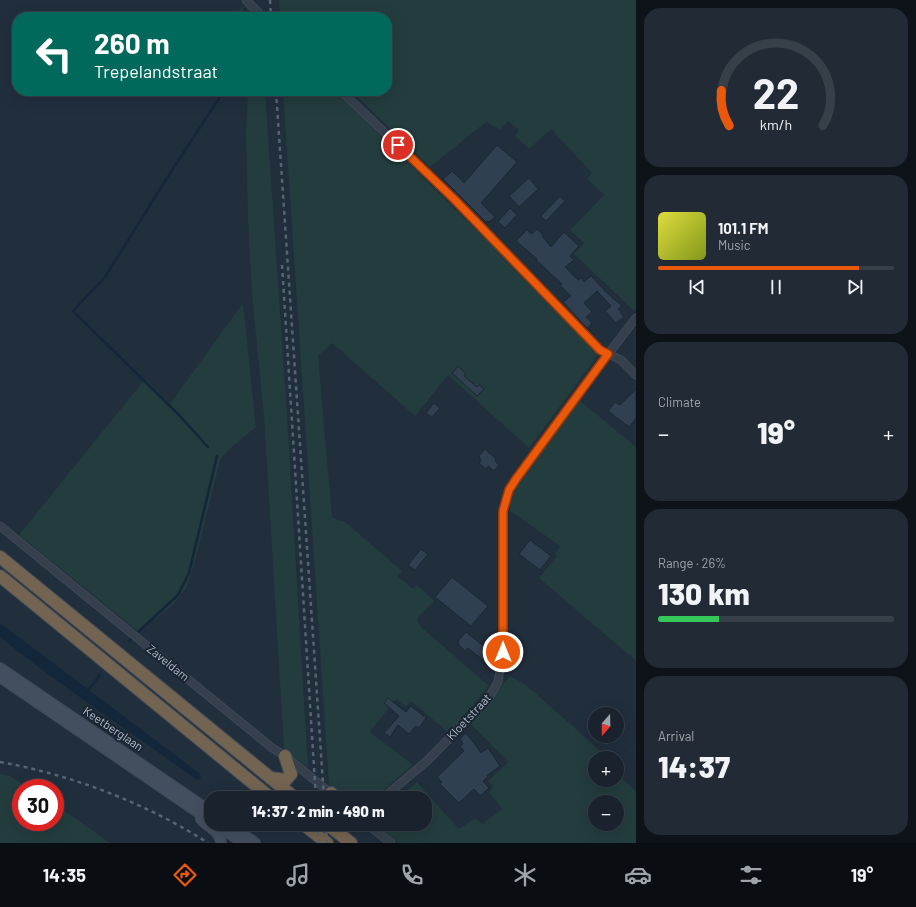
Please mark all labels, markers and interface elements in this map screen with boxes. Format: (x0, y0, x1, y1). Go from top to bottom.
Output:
text: 260 m (94, 26, 170, 60)
icon: left (28, 28, 80, 80)
text: Trepelandstraat (94, 60, 218, 82)
text: 22 (753, 66, 799, 116)
text: km/h (760, 115, 792, 132)
pin (381, 128, 415, 162)
icon: arrive (387, 134, 409, 156)
text: 101.1 FM (718, 219, 769, 237)
text: Music (718, 237, 751, 253)
icon: previous (686, 276, 708, 298)
icon: pause (765, 276, 787, 298)
icon: next (844, 276, 866, 298)
text: Climate (658, 394, 701, 410)
text: 19° (757, 414, 795, 450)
text: − (658, 420, 669, 446)
text: + (883, 420, 894, 446)
text: Range · 26% (658, 555, 726, 571)
text: 130 km (658, 575, 750, 611)
position arrow (482, 631, 524, 673)
street label: Zaveldam (145, 641, 192, 683)
street label: Kloetstraat (443, 690, 493, 742)
street label: Keetberglaan (81, 703, 146, 753)
north arrow (588, 707, 624, 743)
map controls (588, 707, 624, 831)
text: Arrival (658, 728, 694, 744)
text: 14:37 (658, 748, 730, 784)
button: + (588, 751, 624, 787)
speed limit sign: 30 (12, 779, 64, 831)
button: − (588, 795, 624, 831)
text: 14:37 · 2 min · 490 m (251, 802, 385, 820)
icon: directions (171, 861, 199, 889)
icon: music (284, 861, 312, 889)
icon: phone (398, 861, 426, 889)
icon: climate (511, 861, 539, 889)
icon: car (624, 861, 652, 889)
icon: filters (737, 861, 765, 889)
text: 14:35 (43, 864, 86, 886)
text: 19° (851, 864, 873, 886)

